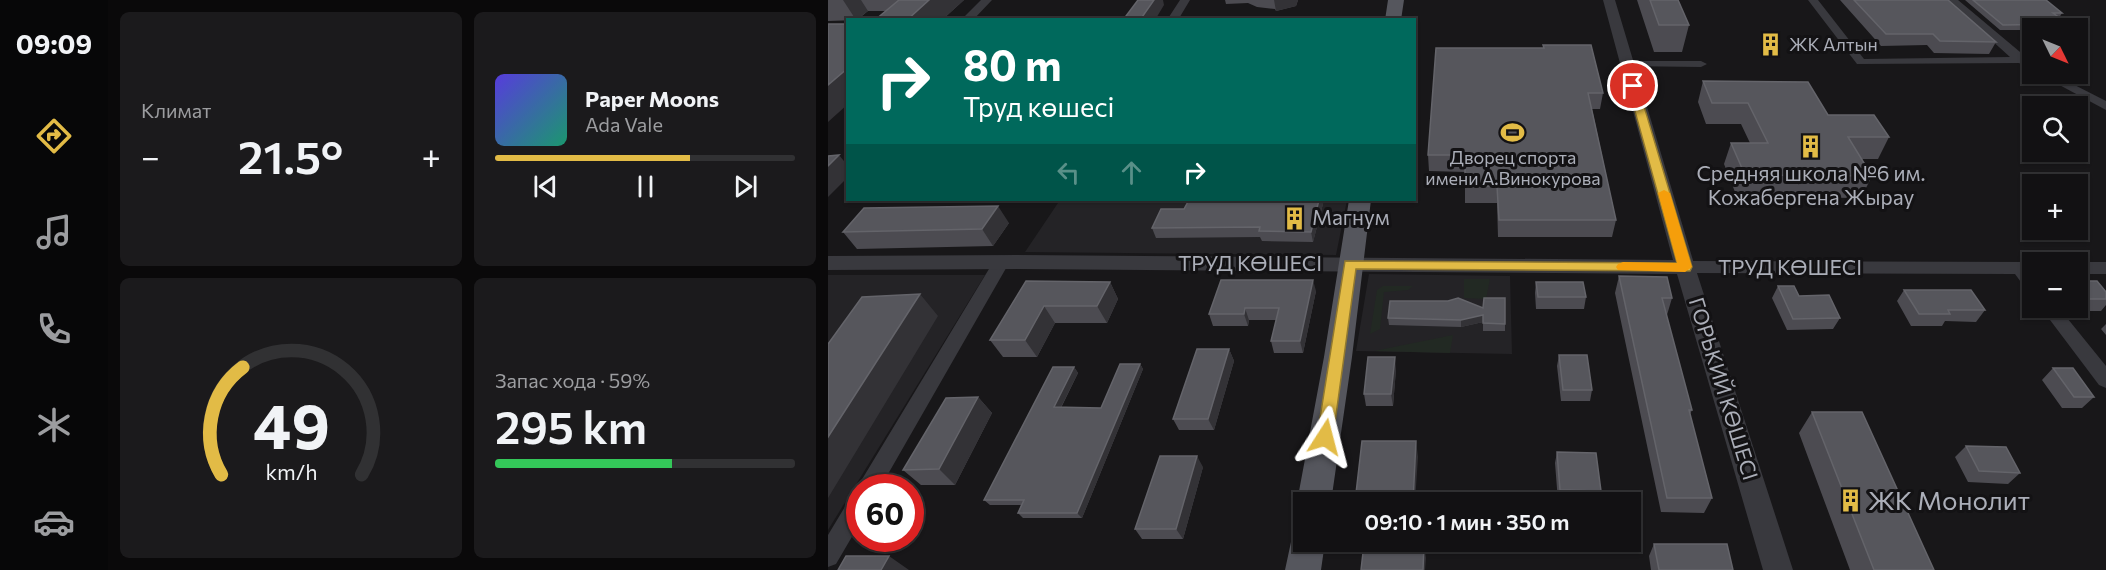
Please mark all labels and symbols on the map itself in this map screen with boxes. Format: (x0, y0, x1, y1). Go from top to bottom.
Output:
north arrow (2022, 18, 2088, 84)
building icon: ЖК Алтын (1758, 32, 1784, 58)
place label: ЖК Алтын (1789, 33, 1878, 55)
pin (1607, 60, 1658, 111)
sports icon: Дворец спорта имени А.Винокурова (1500, 119, 1526, 145)
building icon: Средняя школа №6 им. Кожабергена Жырау (1798, 133, 1824, 159)
place label: Дворец спорта имени А.Винокурова (1425, 146, 1601, 189)
place label: Средняя школа №6 им. Кожабергена Жырау (1696, 160, 1926, 209)
place label: Магнум (1312, 204, 1390, 229)
building icon: Магнум (1281, 205, 1307, 231)
street label: ТРУД КӨШЕСІ (1178, 250, 1322, 275)
street label: ТРУД КӨШЕСІ (1718, 254, 1862, 279)
street label: ГОРЬКИЙ КӨШЕСІ (1685, 294, 1764, 483)
position arrow (1293, 405, 1357, 469)
speed limit sign: 60 (846, 474, 924, 552)
place label: ЖК Монолит (1868, 484, 2030, 515)
building icon: ЖК Монолит (1837, 488, 1863, 514)

